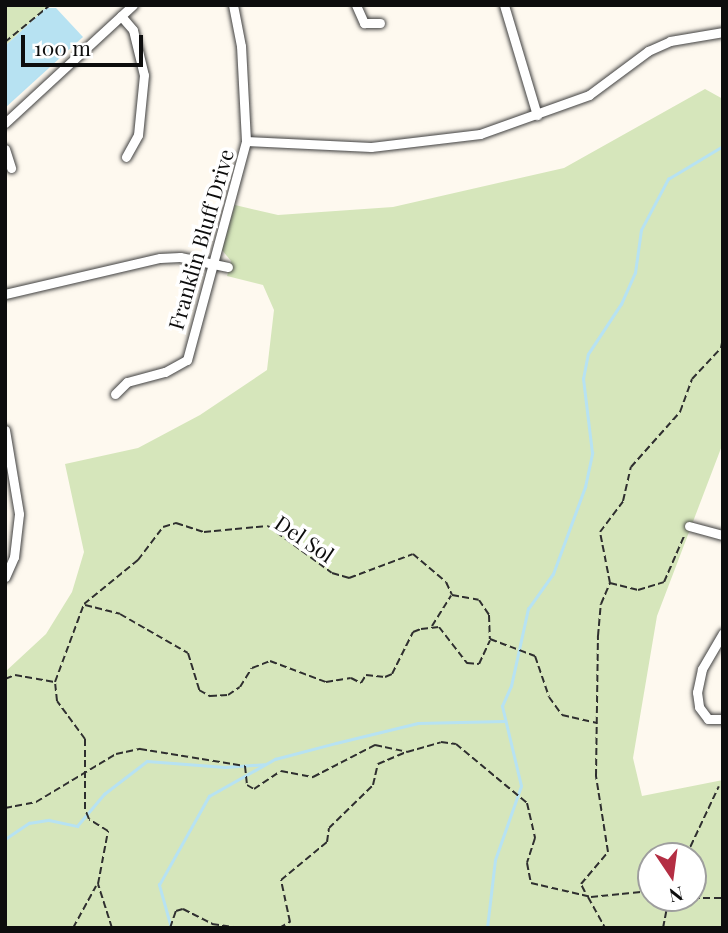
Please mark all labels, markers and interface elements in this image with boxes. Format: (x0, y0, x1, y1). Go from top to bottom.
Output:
scale bar (24, 21, 147, 65)
text: 100 m (34, 33, 91, 61)
street label: Franklin Bluff Drive (162, 146, 238, 332)
street label: Del Sol (271, 509, 339, 567)
north arrow (637, 842, 707, 912)
text: N (667, 881, 686, 910)

